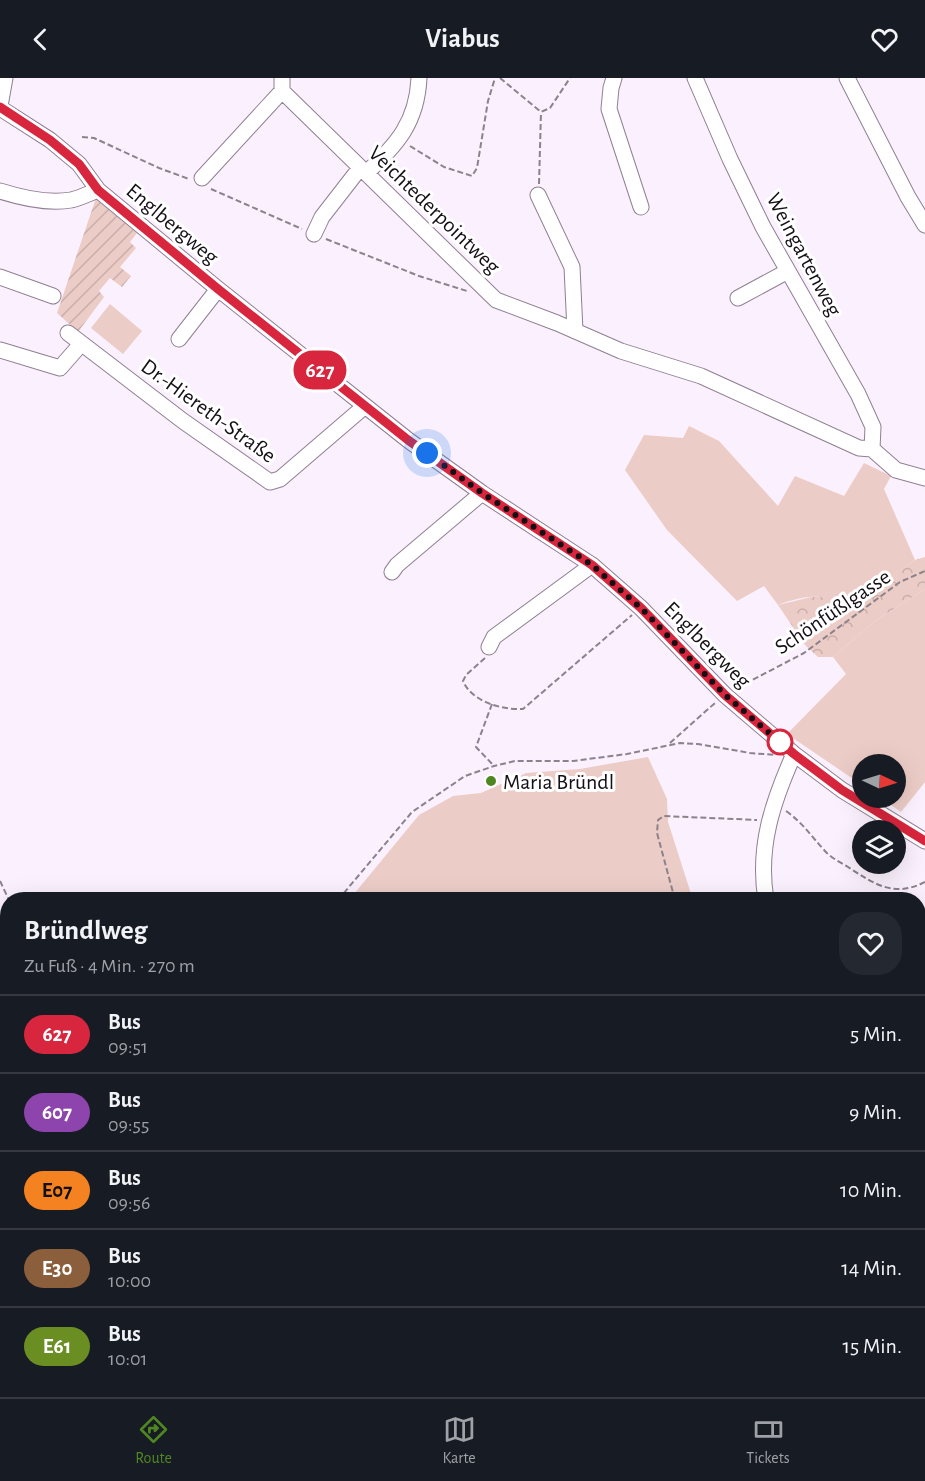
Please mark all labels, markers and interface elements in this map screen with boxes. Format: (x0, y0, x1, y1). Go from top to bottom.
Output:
icon: back (24, 23, 57, 56)
icon: heart (868, 23, 901, 56)
text: Viabus (425, 25, 500, 52)
street label: Veichtederpointweg (364, 142, 504, 278)
street label: Englbergweg (122, 179, 223, 268)
street label: Weingartenweg (762, 189, 846, 320)
line badge: 627 (286, 350, 354, 390)
street label: Dr.-Hiereth-Straße (137, 355, 280, 467)
text: 627 (305, 360, 335, 381)
your location (412, 438, 442, 468)
street label: Schönfüßlgasse (771, 565, 894, 658)
street label: Englbergweg (660, 597, 755, 692)
unlabelled marker (767, 729, 793, 755)
north arrow (852, 754, 906, 808)
map controls (852, 754, 906, 874)
place label: Maria Bründl (503, 771, 614, 793)
marker: Maria Bründl (484, 774, 498, 788)
button: layers (852, 820, 906, 874)
button: heart (839, 912, 902, 975)
text: Bründlweg (24, 917, 147, 945)
text: Zu Fuß · 4 Min. · 270 m (24, 956, 195, 976)
text: Bus (108, 1011, 141, 1033)
text: 5 Min. (850, 1023, 902, 1045)
text: 627 (42, 1024, 72, 1045)
text: 09:51 (108, 1037, 148, 1057)
text: Bus (108, 1089, 141, 1111)
text: 9 Min. (849, 1101, 902, 1123)
text: 607 (42, 1102, 72, 1123)
text: 09:55 (108, 1115, 149, 1135)
text: Bus (108, 1167, 141, 1189)
text: 10 Min. (840, 1179, 902, 1201)
text: E07 (42, 1180, 72, 1201)
text: 09:56 (108, 1193, 150, 1213)
text: Bus (108, 1245, 141, 1267)
text: 14 Min. (841, 1257, 902, 1279)
text: E30 (42, 1258, 72, 1279)
text: 10:00 (108, 1271, 151, 1291)
text: Bus (108, 1323, 141, 1345)
text: 15 Min. (843, 1335, 902, 1357)
text: E61 (43, 1336, 71, 1357)
text: 10:01 (108, 1349, 147, 1369)
tab: Route (135, 1413, 172, 1468)
tab: Karte (442, 1413, 476, 1468)
tab: Tickets (746, 1413, 790, 1468)

